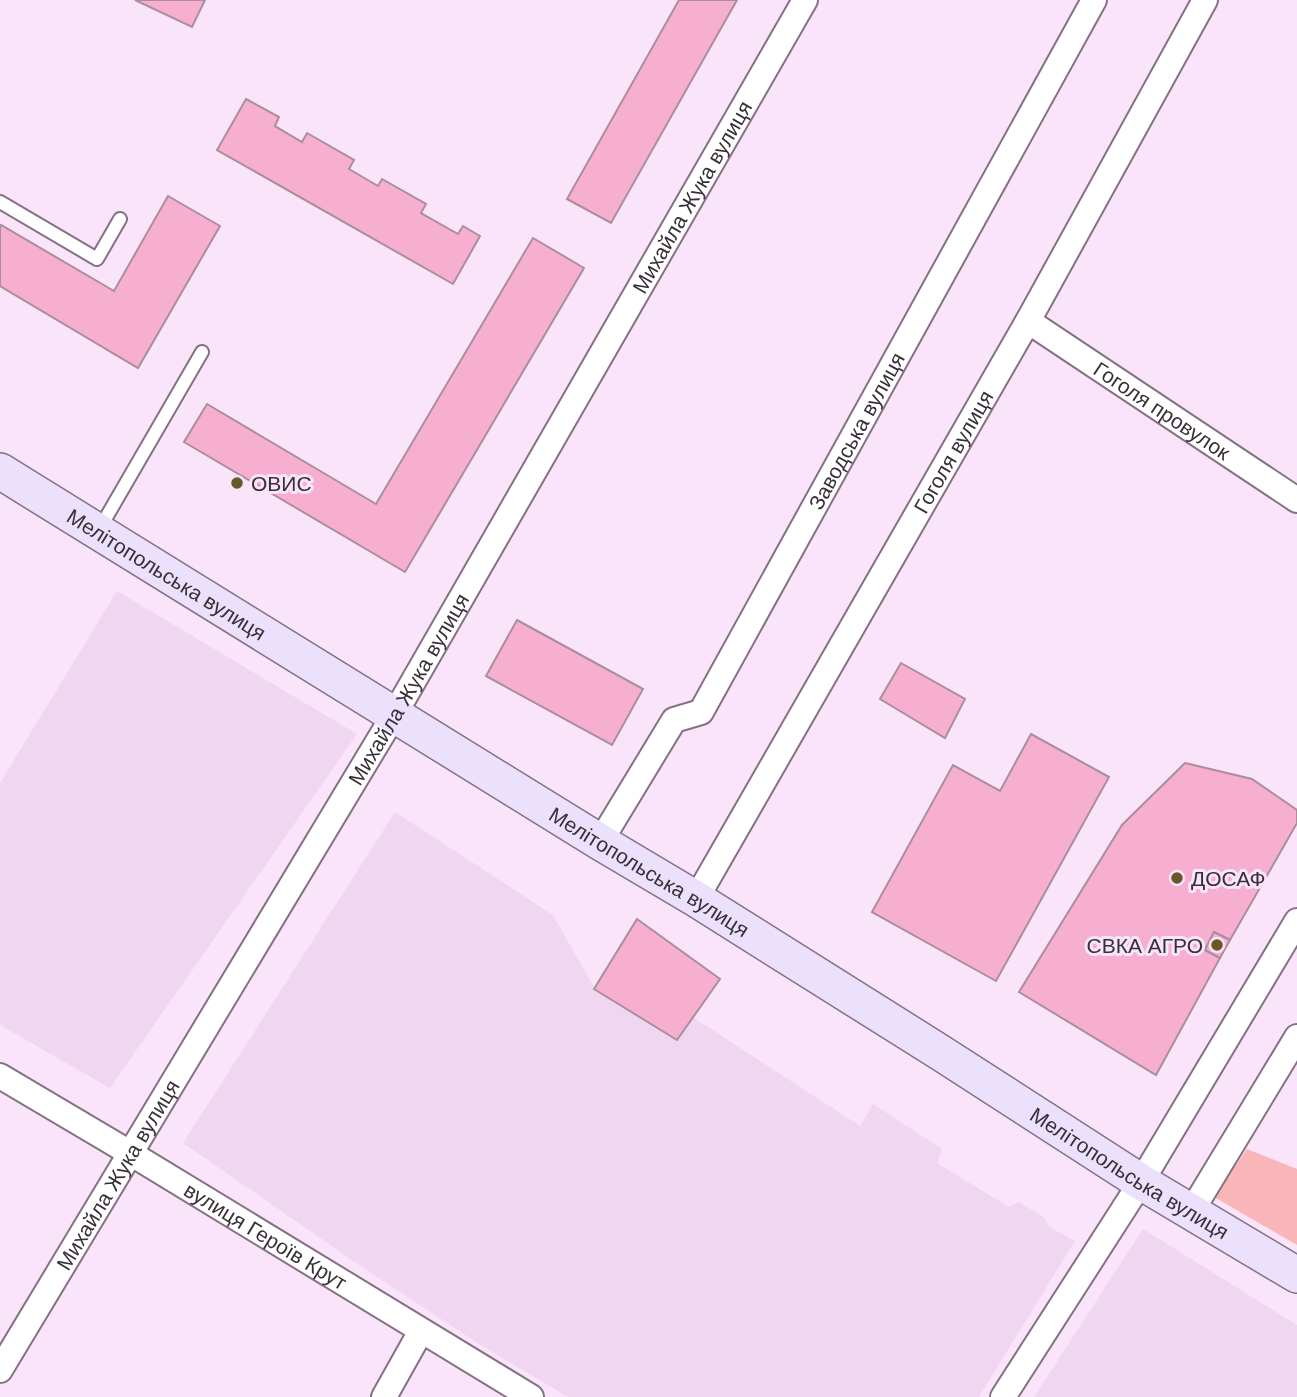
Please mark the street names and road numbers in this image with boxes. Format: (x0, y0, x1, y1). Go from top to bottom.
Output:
street label: Михайла Жука вулиця (628, 97, 756, 297)
street label: Заводська вулиця (804, 348, 909, 513)
street label: Гоголя провулок (1090, 357, 1235, 464)
street label: Гоголя вулиця (909, 386, 997, 517)
street label: Мелітопольська вулиця (63, 504, 270, 644)
street label: Михайла Жука вулиця (343, 589, 473, 789)
street label: Мелітопольська вулиця (545, 802, 753, 941)
street label: Михайла Жука вулиця (52, 1075, 183, 1274)
street label: Мелітопольська вулиця (1026, 1102, 1233, 1243)
street label: вулиця Героїв Крут (180, 1178, 351, 1294)

